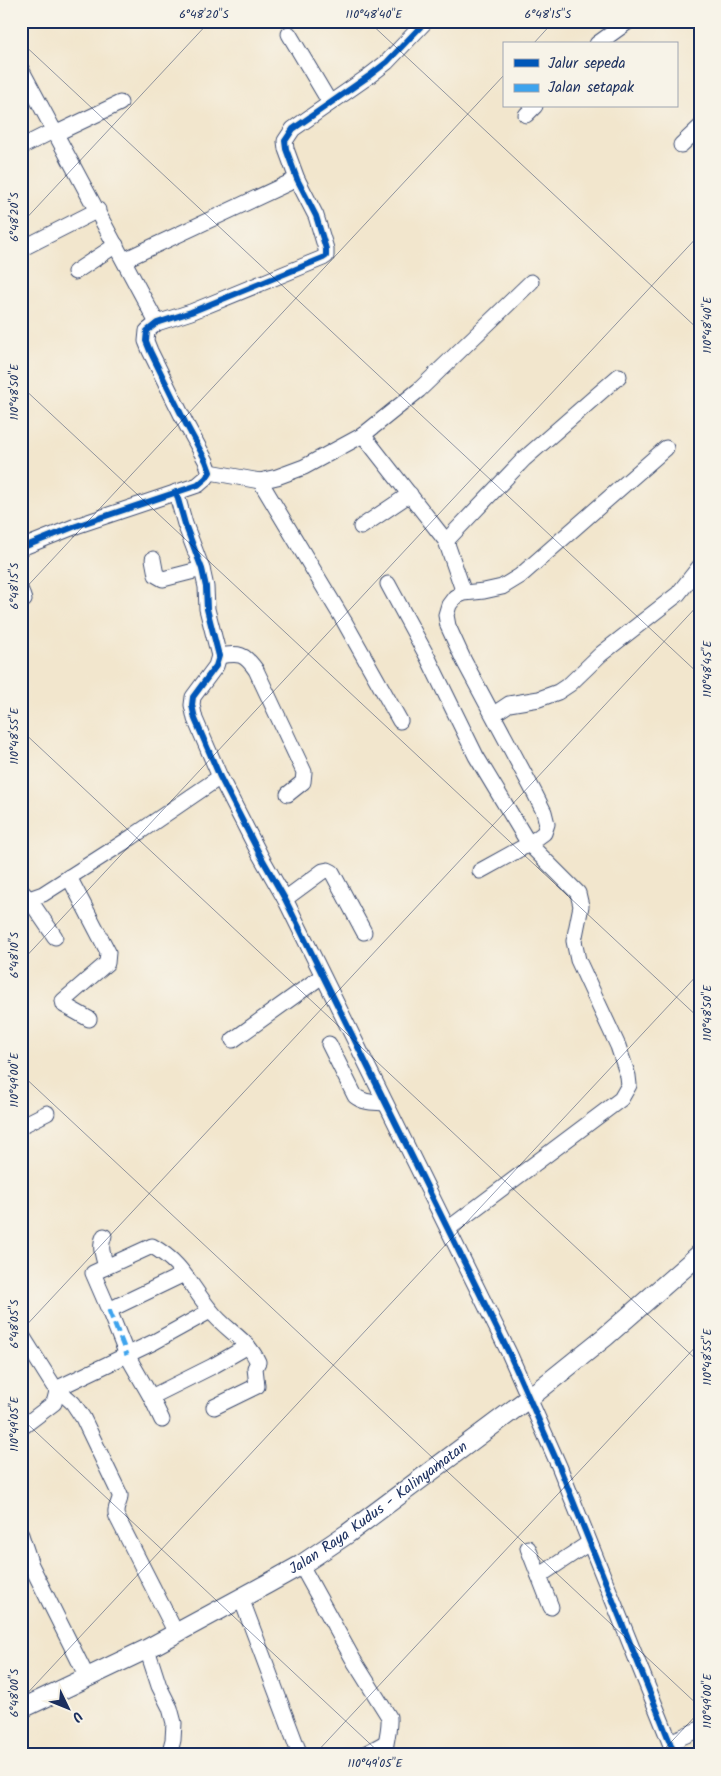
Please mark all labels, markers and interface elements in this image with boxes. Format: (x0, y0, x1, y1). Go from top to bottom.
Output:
text: 6°48'20"S (179, 5, 229, 24)
text: 110°48'40"E (346, 5, 403, 24)
text: 6°48'15"S (525, 5, 572, 24)
legend (503, 42, 678, 108)
text: Jalur sepeda (548, 52, 626, 76)
text: Jalan setapak (548, 76, 635, 100)
text: 6°48'20"S (5, 192, 24, 242)
text: 110°48'40"E (698, 296, 717, 353)
text: 110°48'50"E (5, 363, 24, 420)
text: 6°48'15"S (5, 562, 24, 609)
text: 110°48'45"E (698, 639, 717, 698)
text: 110°48'55"E (5, 706, 24, 765)
text: 6°48'10"S (5, 931, 24, 978)
text: 110°48'50"E (698, 984, 717, 1041)
text: 110°49'00"E (5, 1052, 24, 1107)
text: 6°48'05"S (5, 1299, 24, 1349)
text: 110°48'55"E (698, 1327, 717, 1386)
text: 110°49'05"E (5, 1395, 24, 1452)
street label: Jalan Raya Kudus - Kalinyamatan (285, 1435, 473, 1581)
text: 6°48'00"S (5, 1668, 24, 1717)
text: 110°49'00"E (698, 1673, 717, 1728)
north arrow (42, 1684, 92, 1734)
text: U (65, 1706, 88, 1727)
text: 110°49'05"E (347, 1754, 404, 1773)

